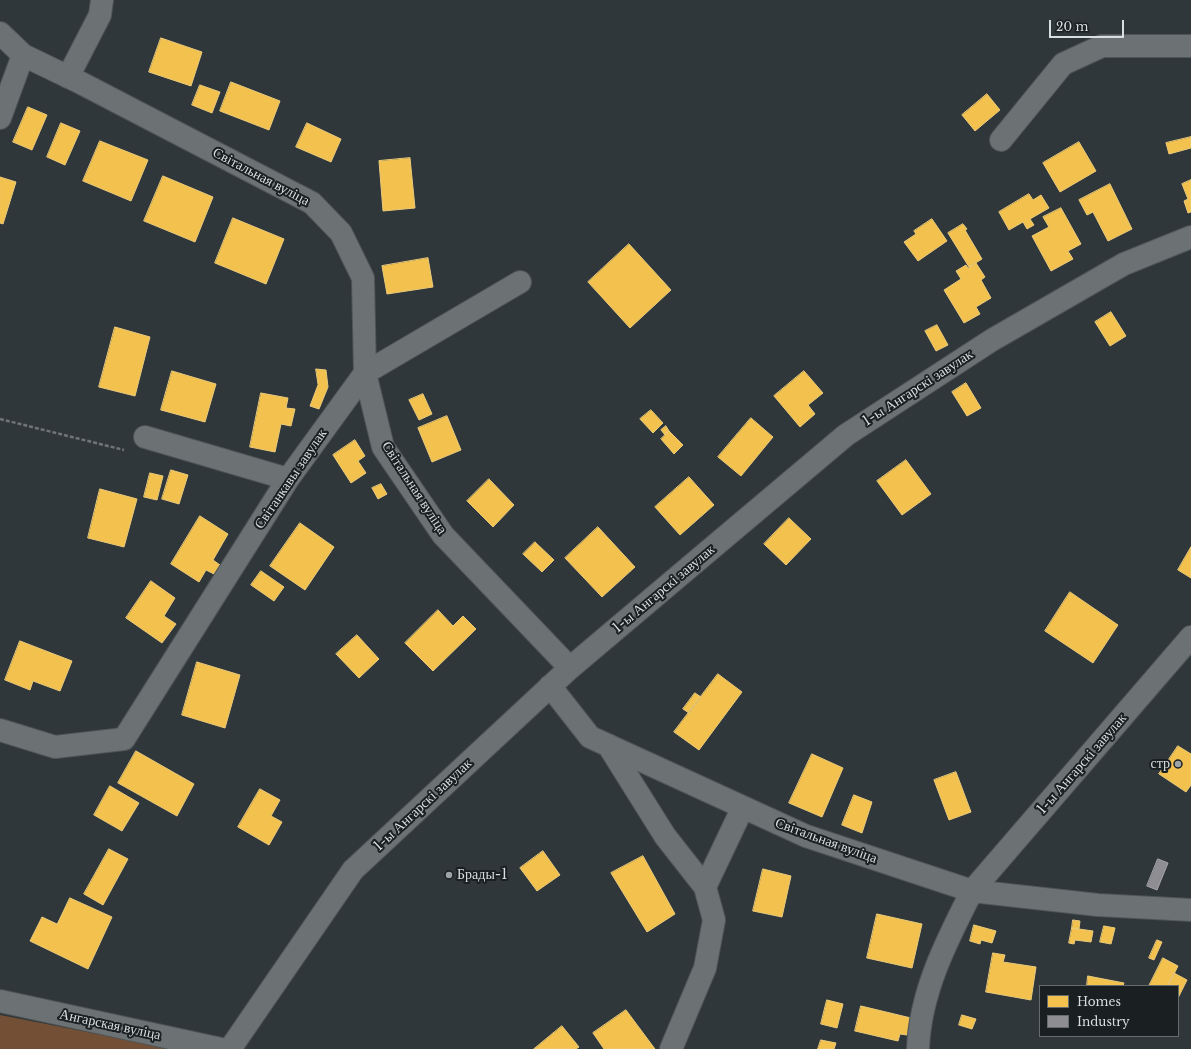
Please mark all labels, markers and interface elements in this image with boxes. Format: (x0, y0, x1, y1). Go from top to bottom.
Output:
scale bar (1051, 12, 1126, 38)
text: 20 m (1056, 19, 1088, 34)
street label: Світальная вуліца (210, 144, 312, 210)
street label: 1-ы Ангарскі завулак (860, 346, 976, 430)
street label: Світанкавы завулак (251, 426, 331, 532)
street label: Світальная вуліца (378, 439, 450, 537)
street label: 1-ы Ангарскі завулак (610, 541, 718, 637)
street label: 1-ы Ангарскі завулак (1034, 710, 1130, 818)
street label: 1-ы Ангарскі завулак (371, 755, 475, 855)
place label: стр (1150, 756, 1170, 772)
marker: стр (1173, 759, 1183, 769)
street label: Світальная вуліца (773, 815, 879, 867)
place label: Брады-1 (457, 867, 508, 883)
marker: Брады-1 (444, 870, 454, 880)
legend (1039, 985, 1179, 1037)
text: Homes (1077, 994, 1121, 1009)
street label: Ангарская вуліца (58, 1006, 162, 1044)
text: Industry (1077, 1014, 1130, 1029)

